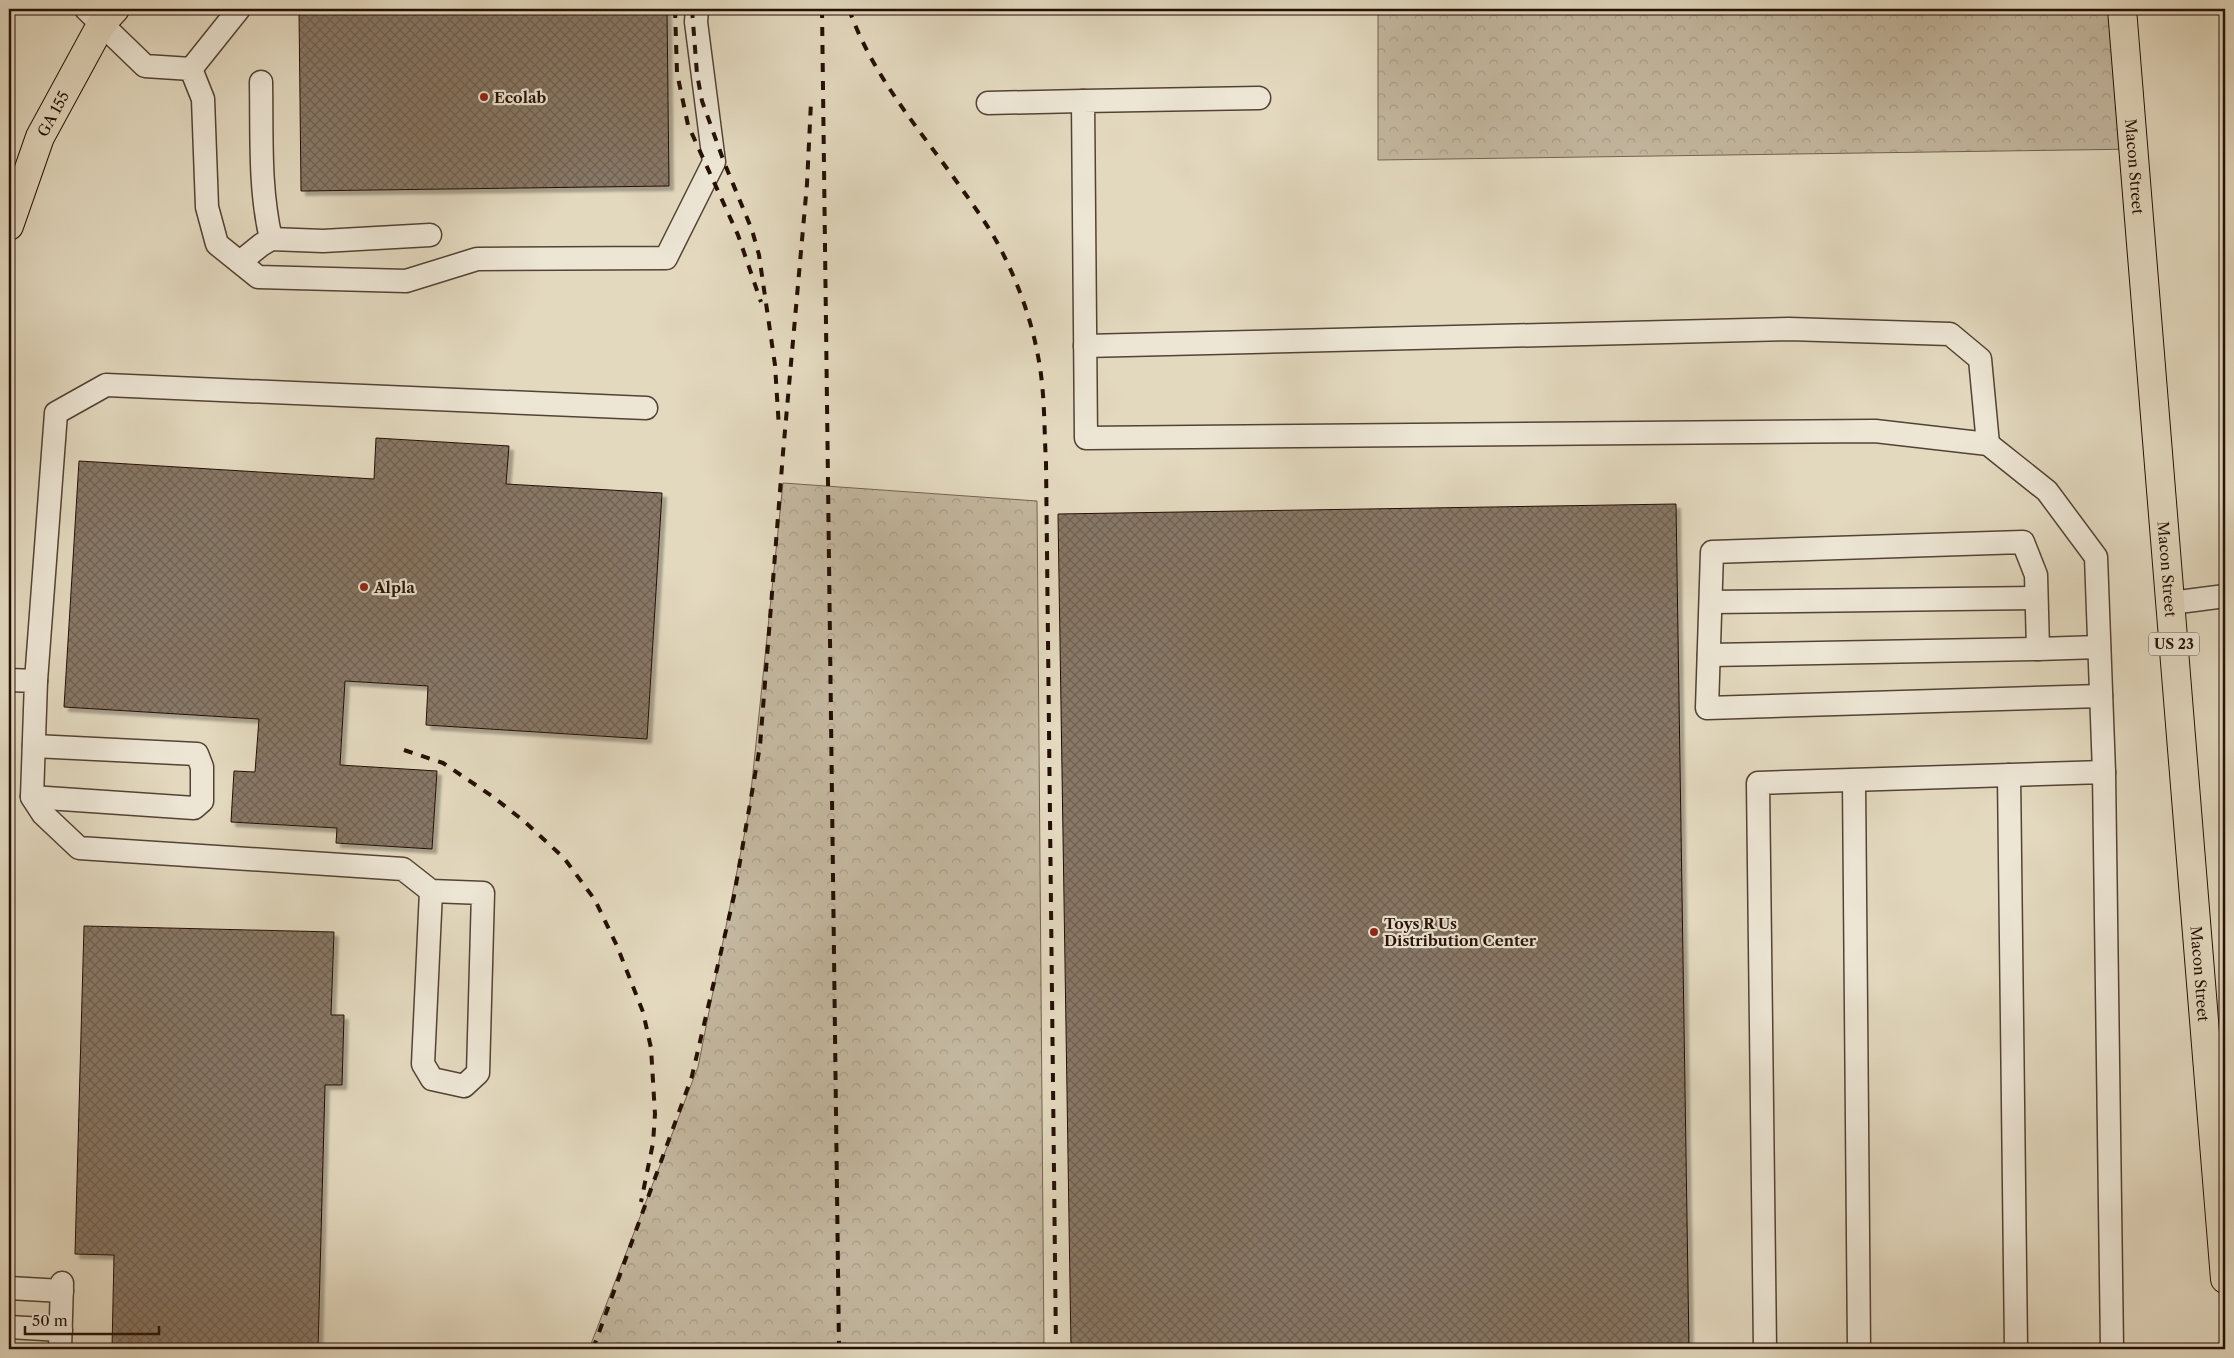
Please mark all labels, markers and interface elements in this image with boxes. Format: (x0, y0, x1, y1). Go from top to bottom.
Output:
street label: GA 155 (33, 87, 73, 140)
place label: Ecolab (494, 88, 547, 107)
marker: Ecolab (478, 91, 490, 103)
street label: Macon Street (2121, 118, 2148, 216)
street label: Macon Street (2154, 521, 2181, 618)
place label: Alpla (373, 578, 415, 597)
marker: Alpla (358, 581, 370, 593)
road number: US 23 (2149, 633, 2199, 656)
place label: Toys R Us Distribution Center (1384, 914, 1537, 950)
street label: Macon Street (2187, 925, 2214, 1023)
marker: Toys R Us Distribution Center (1368, 926, 1380, 938)
scale bar (25, 1303, 159, 1335)
text: 50 m (32, 1311, 68, 1330)

